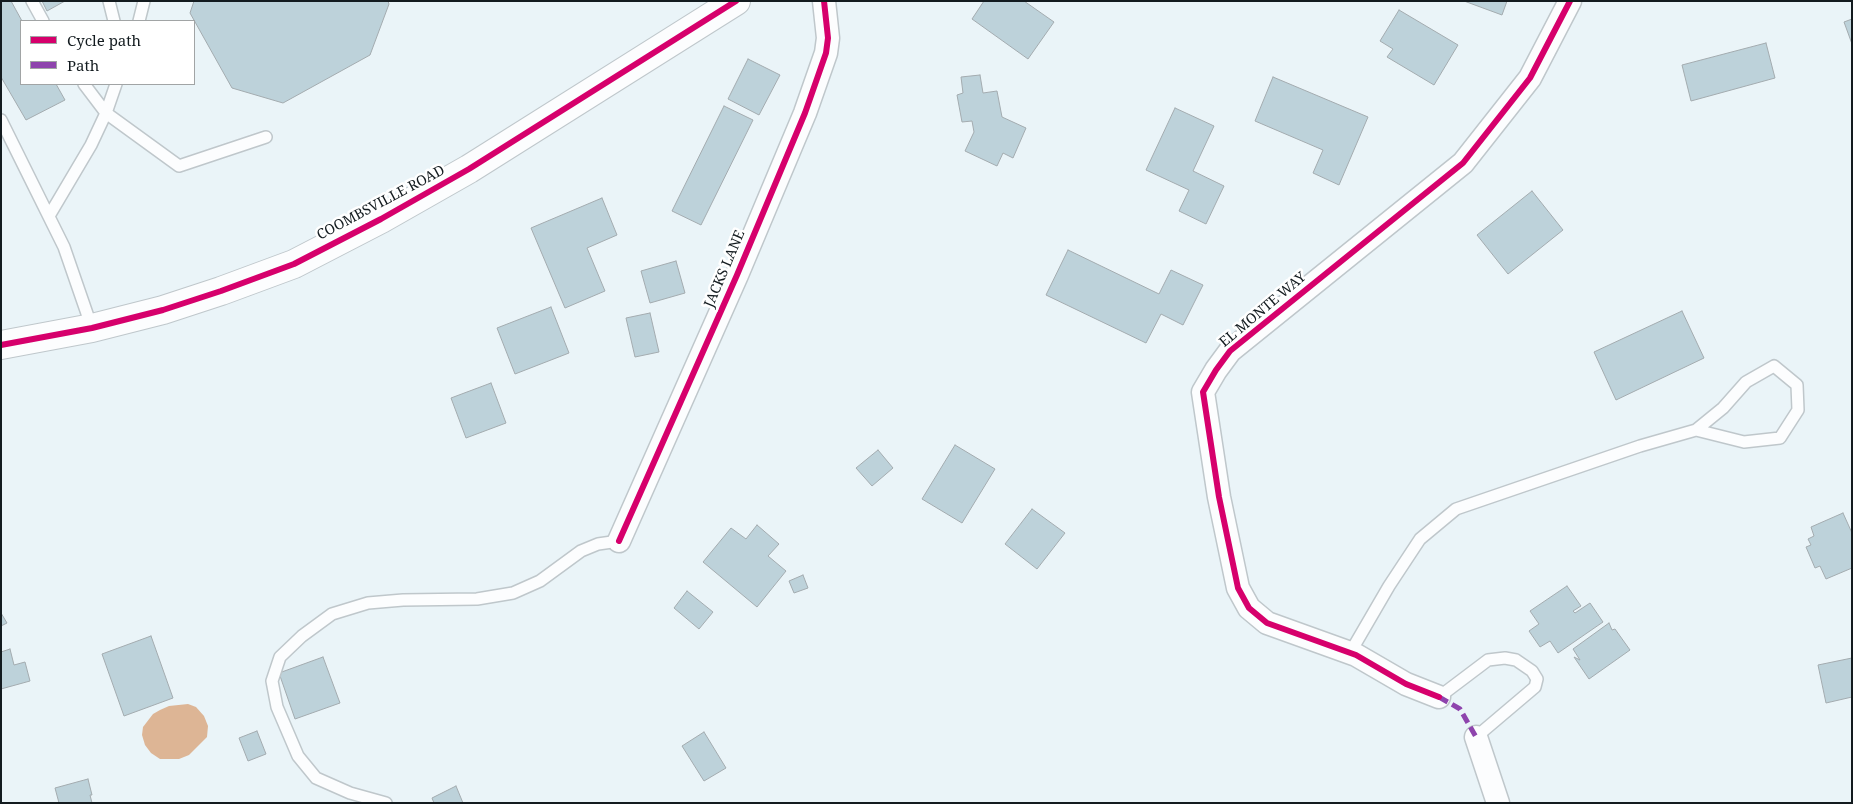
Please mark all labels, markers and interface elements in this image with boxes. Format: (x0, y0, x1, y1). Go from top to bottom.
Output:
legend (20, 20, 195, 85)
text: Cycle path (67, 30, 141, 50)
text: Path (67, 55, 99, 75)
street label: COOMBSVILLE ROAD (314, 162, 448, 244)
street label: JACKS LANE (701, 228, 749, 310)
street label: EL MONTE WAY (1216, 269, 1310, 351)

